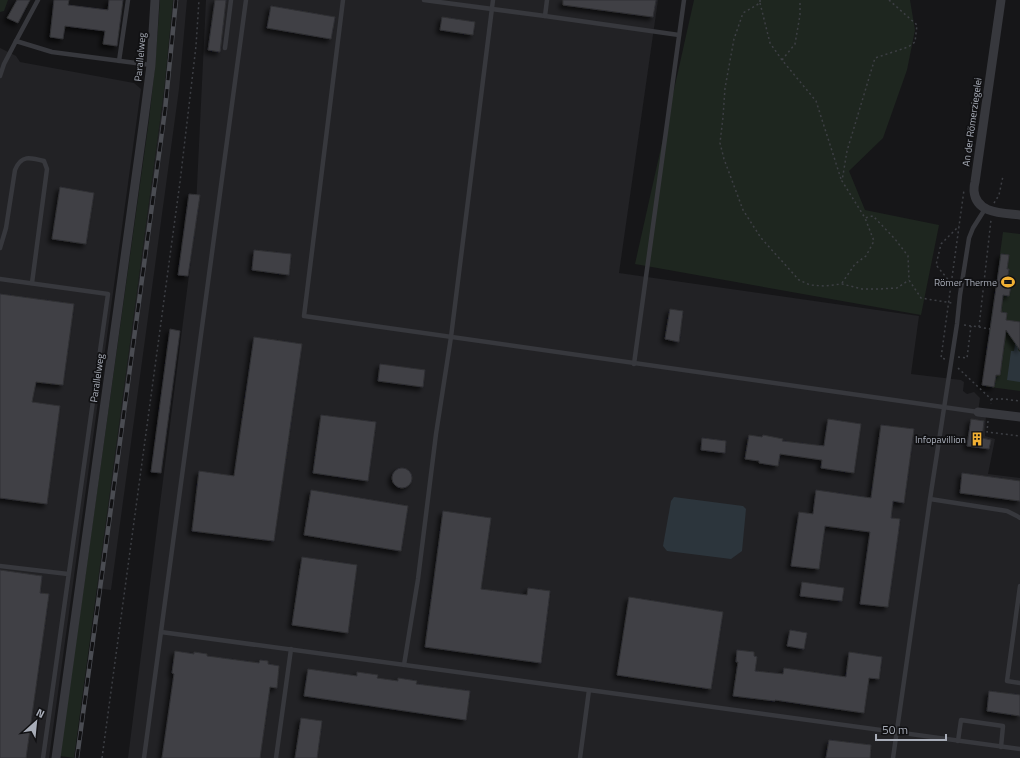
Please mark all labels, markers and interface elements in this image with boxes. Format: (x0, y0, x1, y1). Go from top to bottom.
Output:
street label: Parallelweg (130, 32, 150, 82)
street label: An der Römerziegelei (958, 77, 986, 167)
sports icon: Römer Therme (1000, 274, 1016, 290)
place label: Römer Therme (934, 275, 997, 290)
street label: Parallelweg (86, 353, 108, 403)
building icon: Infopavillion (969, 431, 985, 447)
place label: Infopavillion (915, 432, 966, 447)
north arrow (16, 702, 56, 742)
text: N (34, 704, 48, 722)
scale bar (876, 716, 946, 742)
text: 50 m (882, 720, 908, 739)

